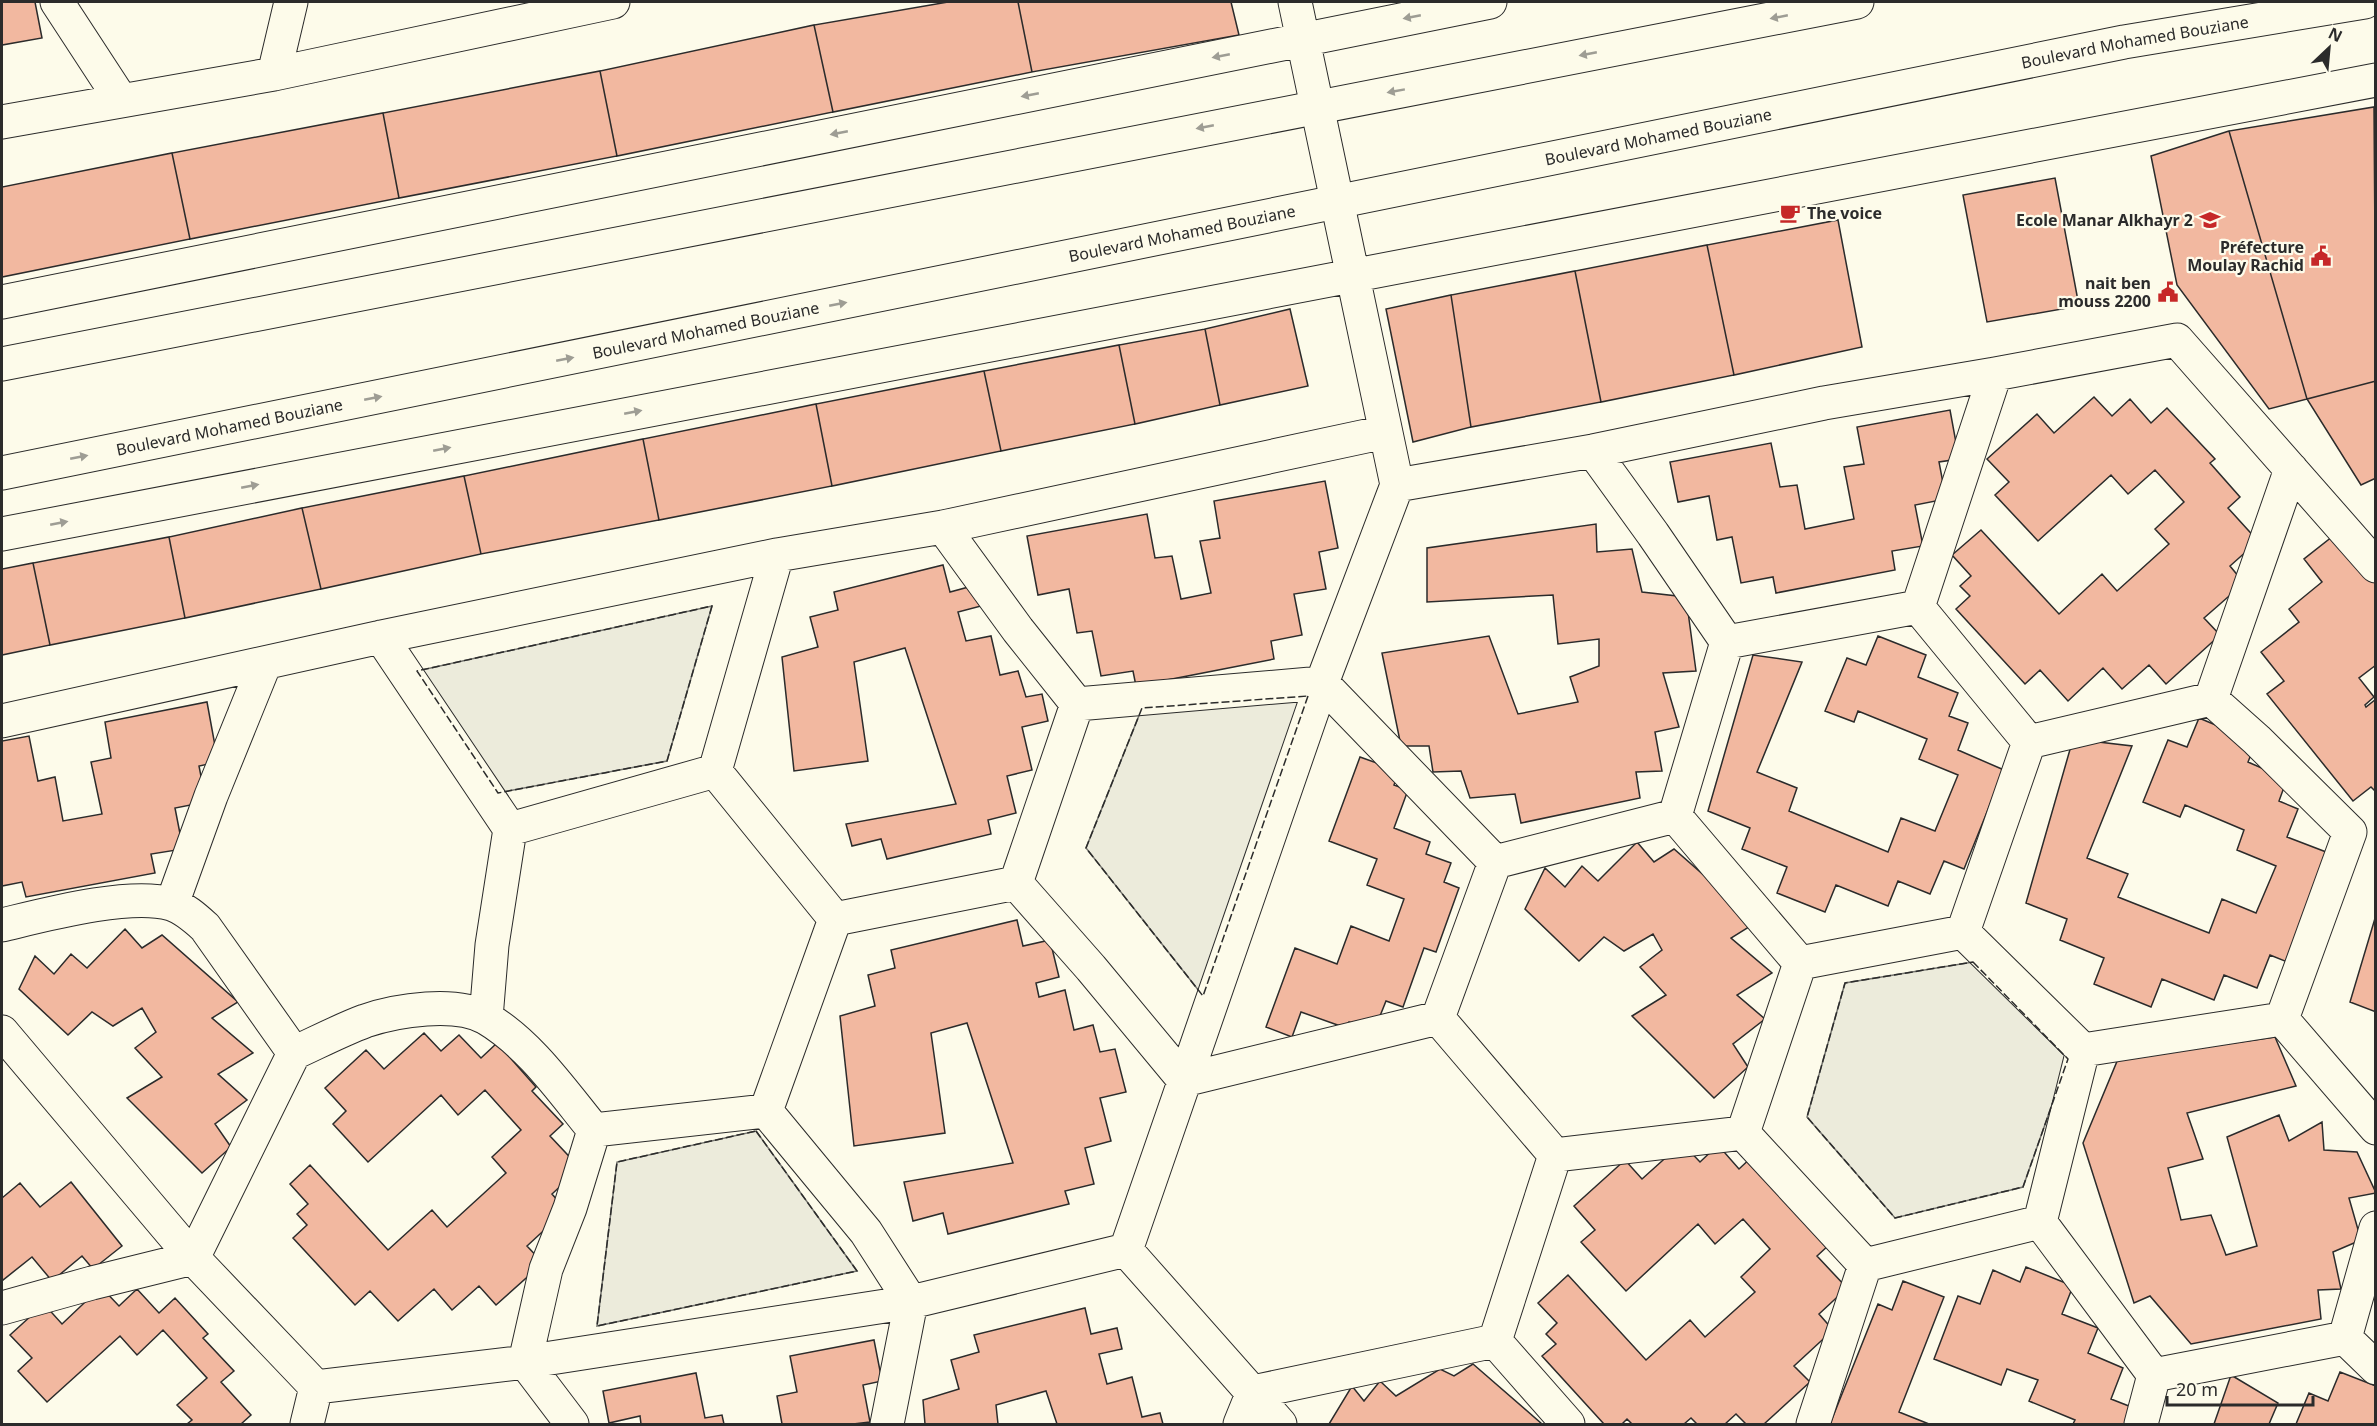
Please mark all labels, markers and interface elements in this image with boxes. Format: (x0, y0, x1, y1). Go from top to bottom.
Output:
street label: Boulevard Mohamed Bouziane (2019, 10, 2250, 74)
one-way arrow (1402, 13, 1421, 22)
one-way arrow (1770, 13, 1789, 22)
north arrow (2299, 18, 2359, 78)
text: N (2325, 22, 2346, 47)
one-way arrow (1578, 50, 1597, 59)
one-way arrow (1211, 52, 1230, 61)
one-way arrow (1387, 86, 1406, 95)
one-way arrow (1020, 91, 1039, 100)
street label: Boulevard Mohamed Bouziane (1543, 103, 1774, 170)
one-way arrow (1195, 123, 1214, 132)
one-way arrow (829, 129, 848, 138)
street label: Boulevard Mohamed Bouziane (1067, 200, 1297, 267)
cafe icon: The voice (1778, 201, 1802, 225)
place label: The voice (1807, 202, 1882, 224)
school or university icon: Ecole Manar Alkhayr 2 (2198, 208, 2222, 232)
place label: Ecole Manar Alkhayr 2 (2016, 209, 2193, 231)
place label: Préfecture Moulay Rachid (2187, 236, 2304, 276)
public building icon: Préfecture Moulay Rachid (2309, 244, 2333, 268)
place label: nait ben mouss 2200 (2058, 272, 2151, 312)
public building icon: nait ben mouss 2200 (2156, 280, 2180, 304)
street label: Boulevard Mohamed Bouziane (590, 296, 821, 364)
one-way arrow (829, 298, 847, 308)
one-way arrow (555, 354, 574, 363)
street label: Boulevard Mohamed Bouziane (114, 393, 345, 461)
one-way arrow (364, 393, 383, 402)
one-way arrow (624, 407, 643, 416)
one-way arrow (433, 444, 452, 453)
one-way arrow (70, 452, 89, 462)
one-way arrow (241, 481, 260, 490)
one-way arrow (50, 518, 69, 527)
scale bar (2167, 1369, 2312, 1407)
text: 20 m (2176, 1377, 2218, 1401)

